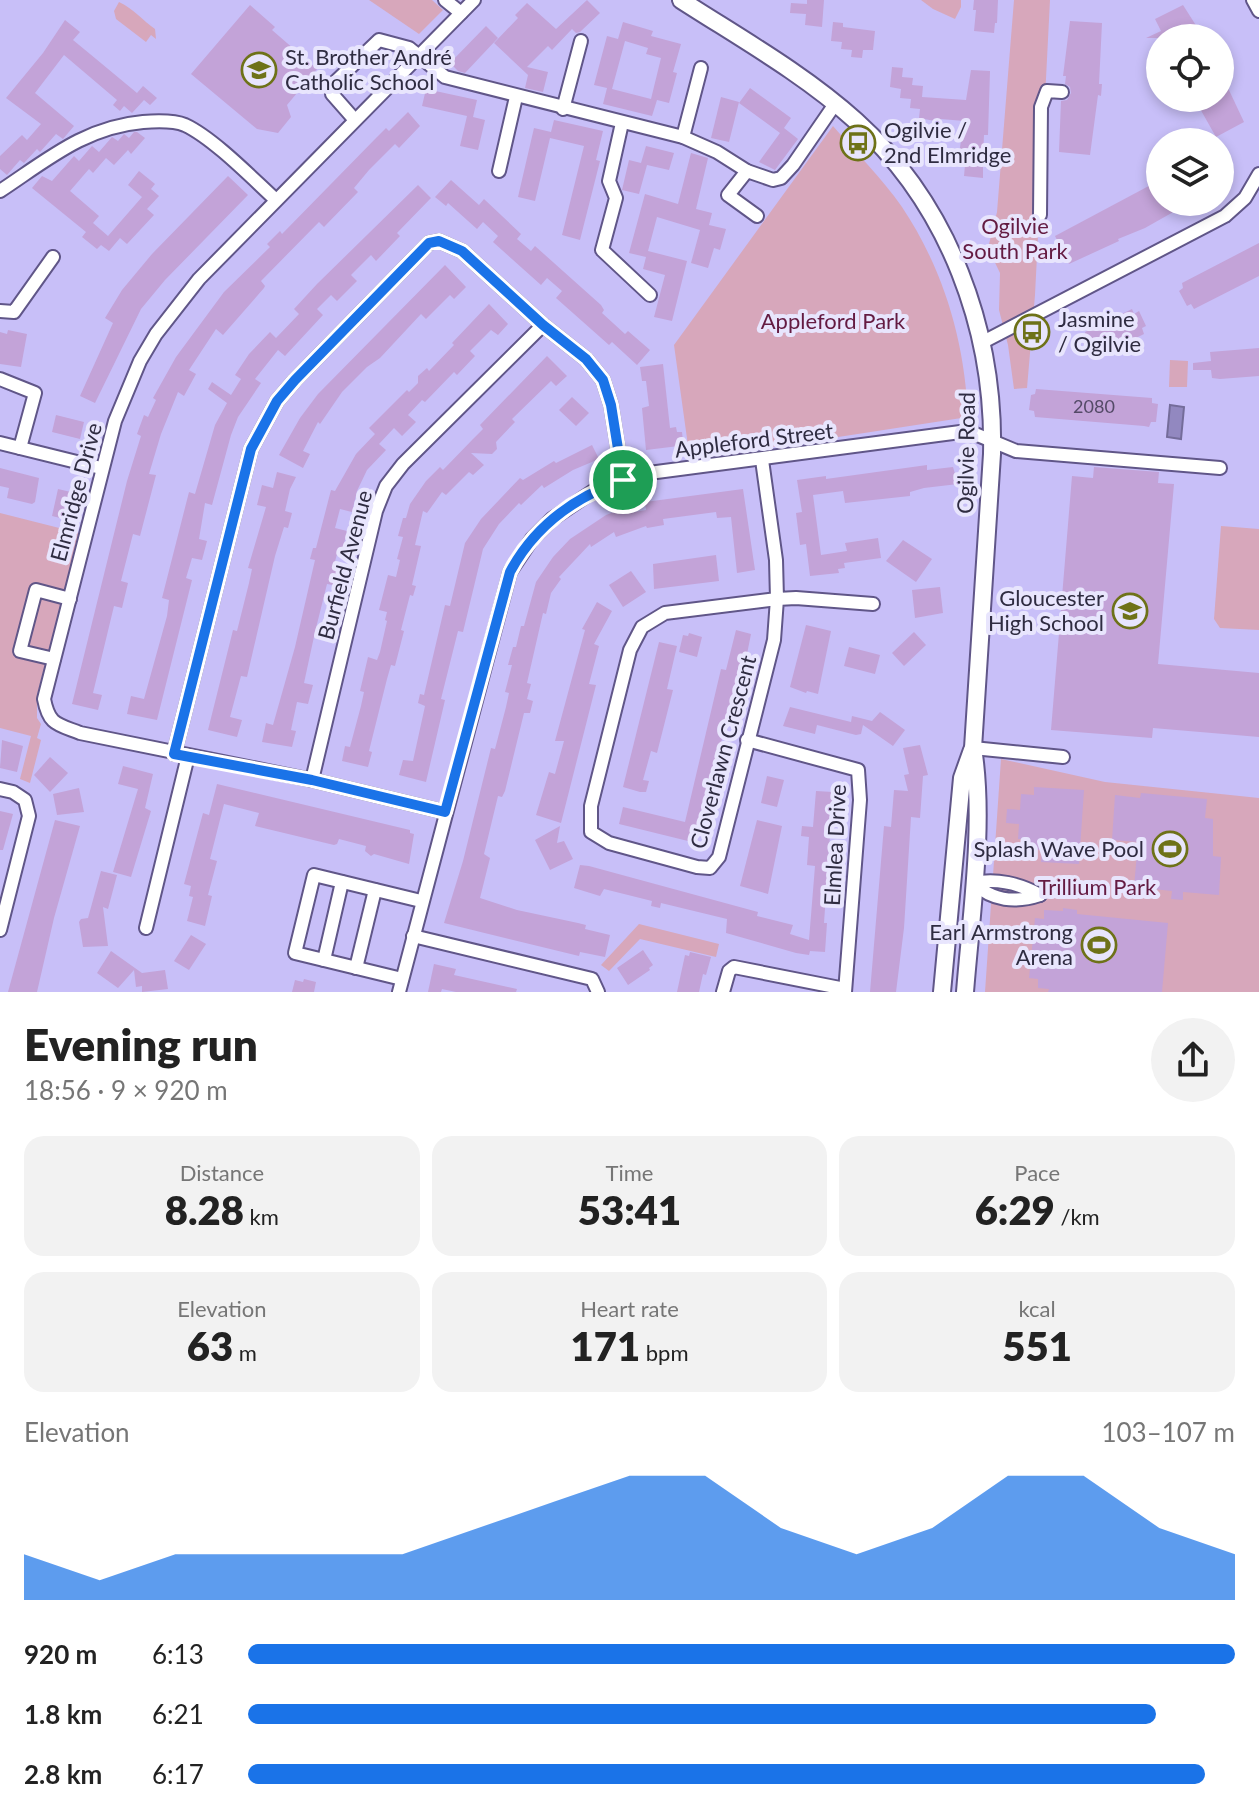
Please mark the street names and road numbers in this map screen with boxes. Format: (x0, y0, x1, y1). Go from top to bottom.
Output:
street label: Ogilvie Road (951, 392, 980, 514)
street label: Appleford Street (673, 416, 835, 463)
street label: Elmridge Drive (44, 420, 107, 564)
street label: Burfield Avenue (312, 487, 377, 643)
street label: Cloverlawn Crescent (684, 652, 761, 852)
street label: Elmlea Drive (818, 783, 851, 906)

